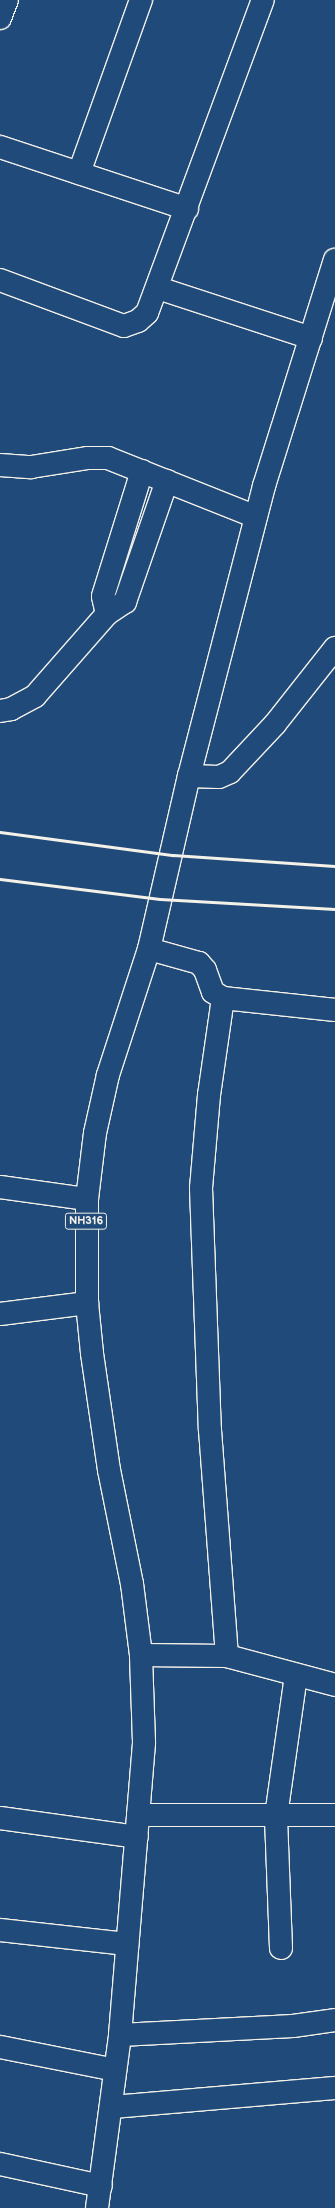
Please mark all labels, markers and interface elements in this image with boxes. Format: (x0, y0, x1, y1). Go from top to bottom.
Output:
road number: NH316 (64, 1212, 108, 1230)

